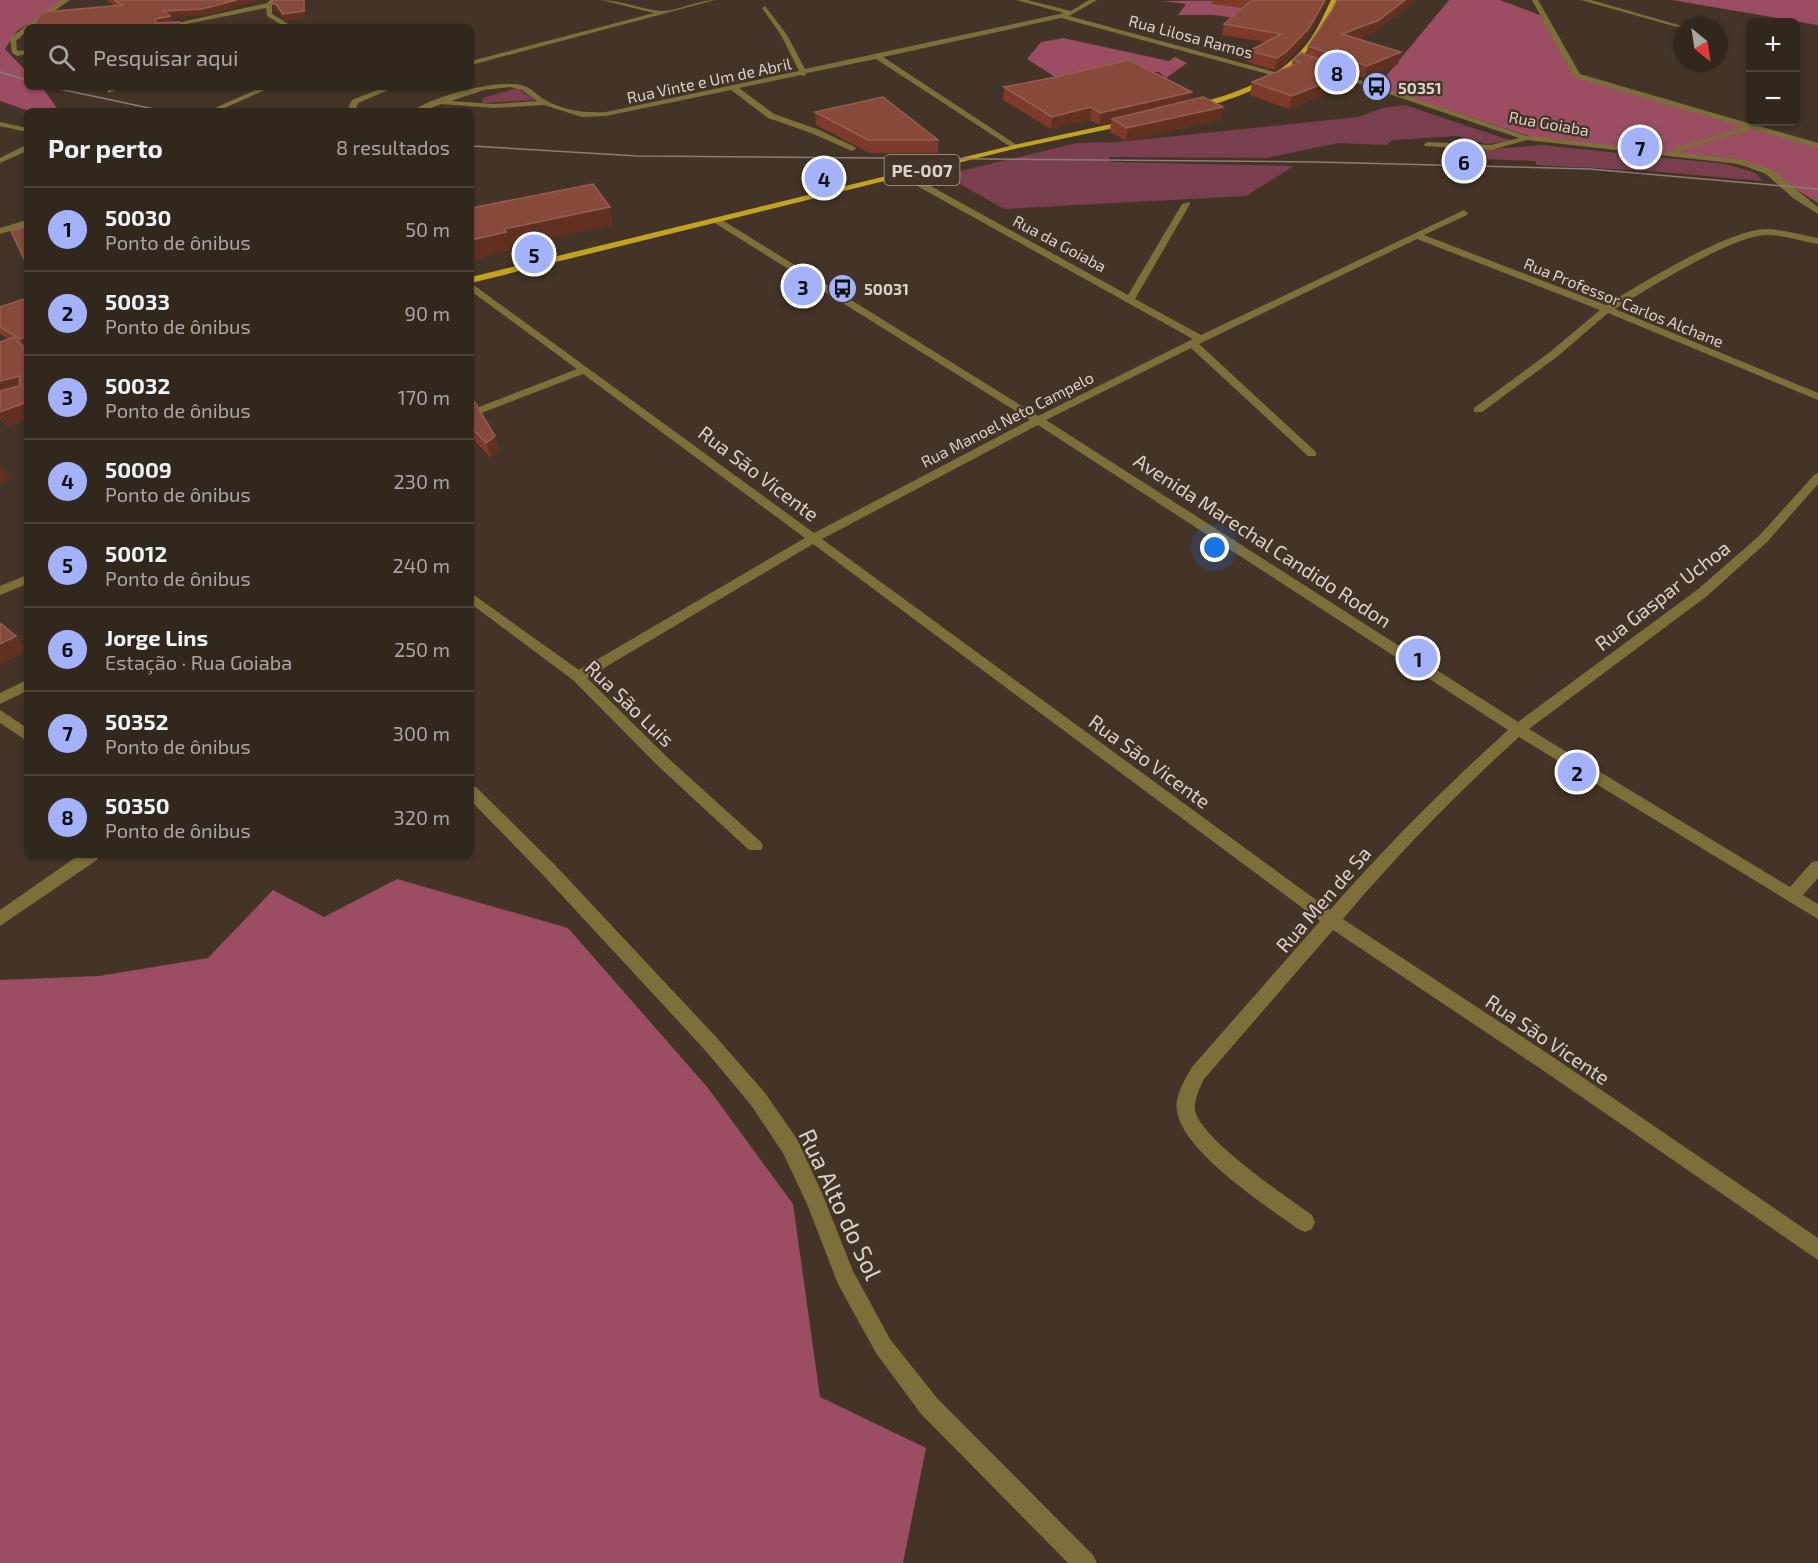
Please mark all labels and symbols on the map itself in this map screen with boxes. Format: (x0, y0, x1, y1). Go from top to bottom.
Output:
street label: Rua Lilosa Ramos (1127, 10, 1255, 62)
north arrow (1674, 18, 1728, 72)
pin: 8 (1318, 50, 1356, 94)
street label: Rua Vinte e Um de Abril (625, 53, 793, 107)
bus stop icon: 50351 (1361, 71, 1393, 103)
place label: 50351 (1398, 78, 1442, 97)
street label: Rua Goiaba (1507, 107, 1591, 139)
pin: 7 (1620, 124, 1660, 170)
pin: 6 (1444, 138, 1484, 184)
road number: PE-007 (884, 155, 960, 185)
pin: 4 (804, 156, 844, 201)
street label: Rua da Goiaba (1010, 211, 1110, 275)
pin: 5 (514, 232, 554, 276)
street label: Rua Professor Carlos Alchane (1521, 253, 1727, 351)
pin: 3 (784, 264, 822, 308)
bus stop icon: 50031 (827, 272, 859, 304)
place label: 50031 (864, 279, 909, 298)
street label: Rua Manoel Neto Campelo (917, 367, 1097, 471)
street label: Rua São Vicente (694, 420, 824, 526)
street label: Avenida Marechal Candido Rodon (1130, 448, 1396, 632)
your location (1200, 533, 1229, 562)
street label: Rua Gaspar Uchoa (1590, 535, 1734, 655)
pin: 1 (1398, 636, 1438, 680)
street label: Rua São Luis (581, 655, 679, 751)
street label: Rua São Vicente (1085, 709, 1215, 813)
pin: 2 (1558, 750, 1596, 794)
street label: Rua Men de Sa (1271, 841, 1375, 957)
street label: Rua São Vicente (1482, 989, 1614, 1089)
street label: Rua Alto do Sol (793, 1124, 889, 1284)

